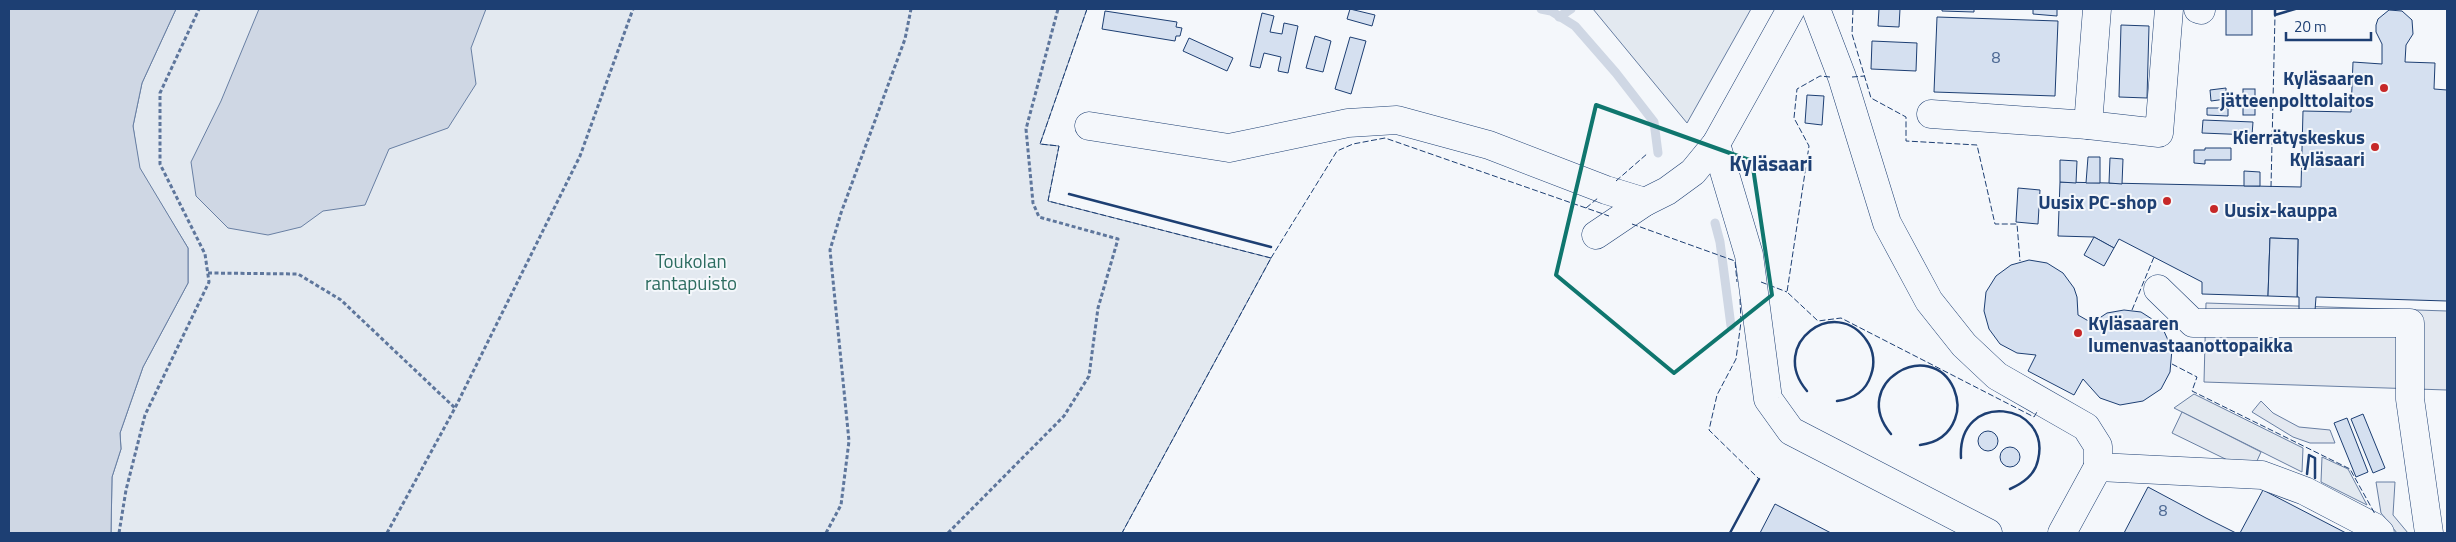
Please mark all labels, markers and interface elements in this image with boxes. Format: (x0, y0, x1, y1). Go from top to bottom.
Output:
scale bar (2286, 10, 2371, 42)
text: 20 m (2294, 15, 2327, 38)
house number: 8 (1992, 45, 2001, 69)
place label: Kyläsaaren jätteenpolttolaitos (2219, 63, 2374, 114)
marker: Kyläsaaren jätteenpolttolaitos (2378, 82, 2390, 94)
place label: Kierrätyskeskus Kyläsaari (2233, 122, 2365, 173)
marker: Kierrätyskeskus Kyläsaari (2369, 141, 2381, 153)
district label: Kyläsaari (1729, 147, 1813, 179)
place label: Uusix PC-shop (2038, 187, 2157, 216)
marker: Uusix PC-shop (2161, 195, 2173, 207)
place label: Uusix-kauppa (2224, 195, 2338, 224)
marker: Uusix-kauppa (2208, 203, 2220, 215)
park label: Toukolan rantapuisto (645, 246, 737, 297)
place label: Kyläsaaren lumenvastaanottopaikka (2088, 308, 2293, 359)
marker: Kyläsaaren lumenvastaanottopaikka (2072, 327, 2084, 339)
house number: 8 (2159, 498, 2168, 522)

